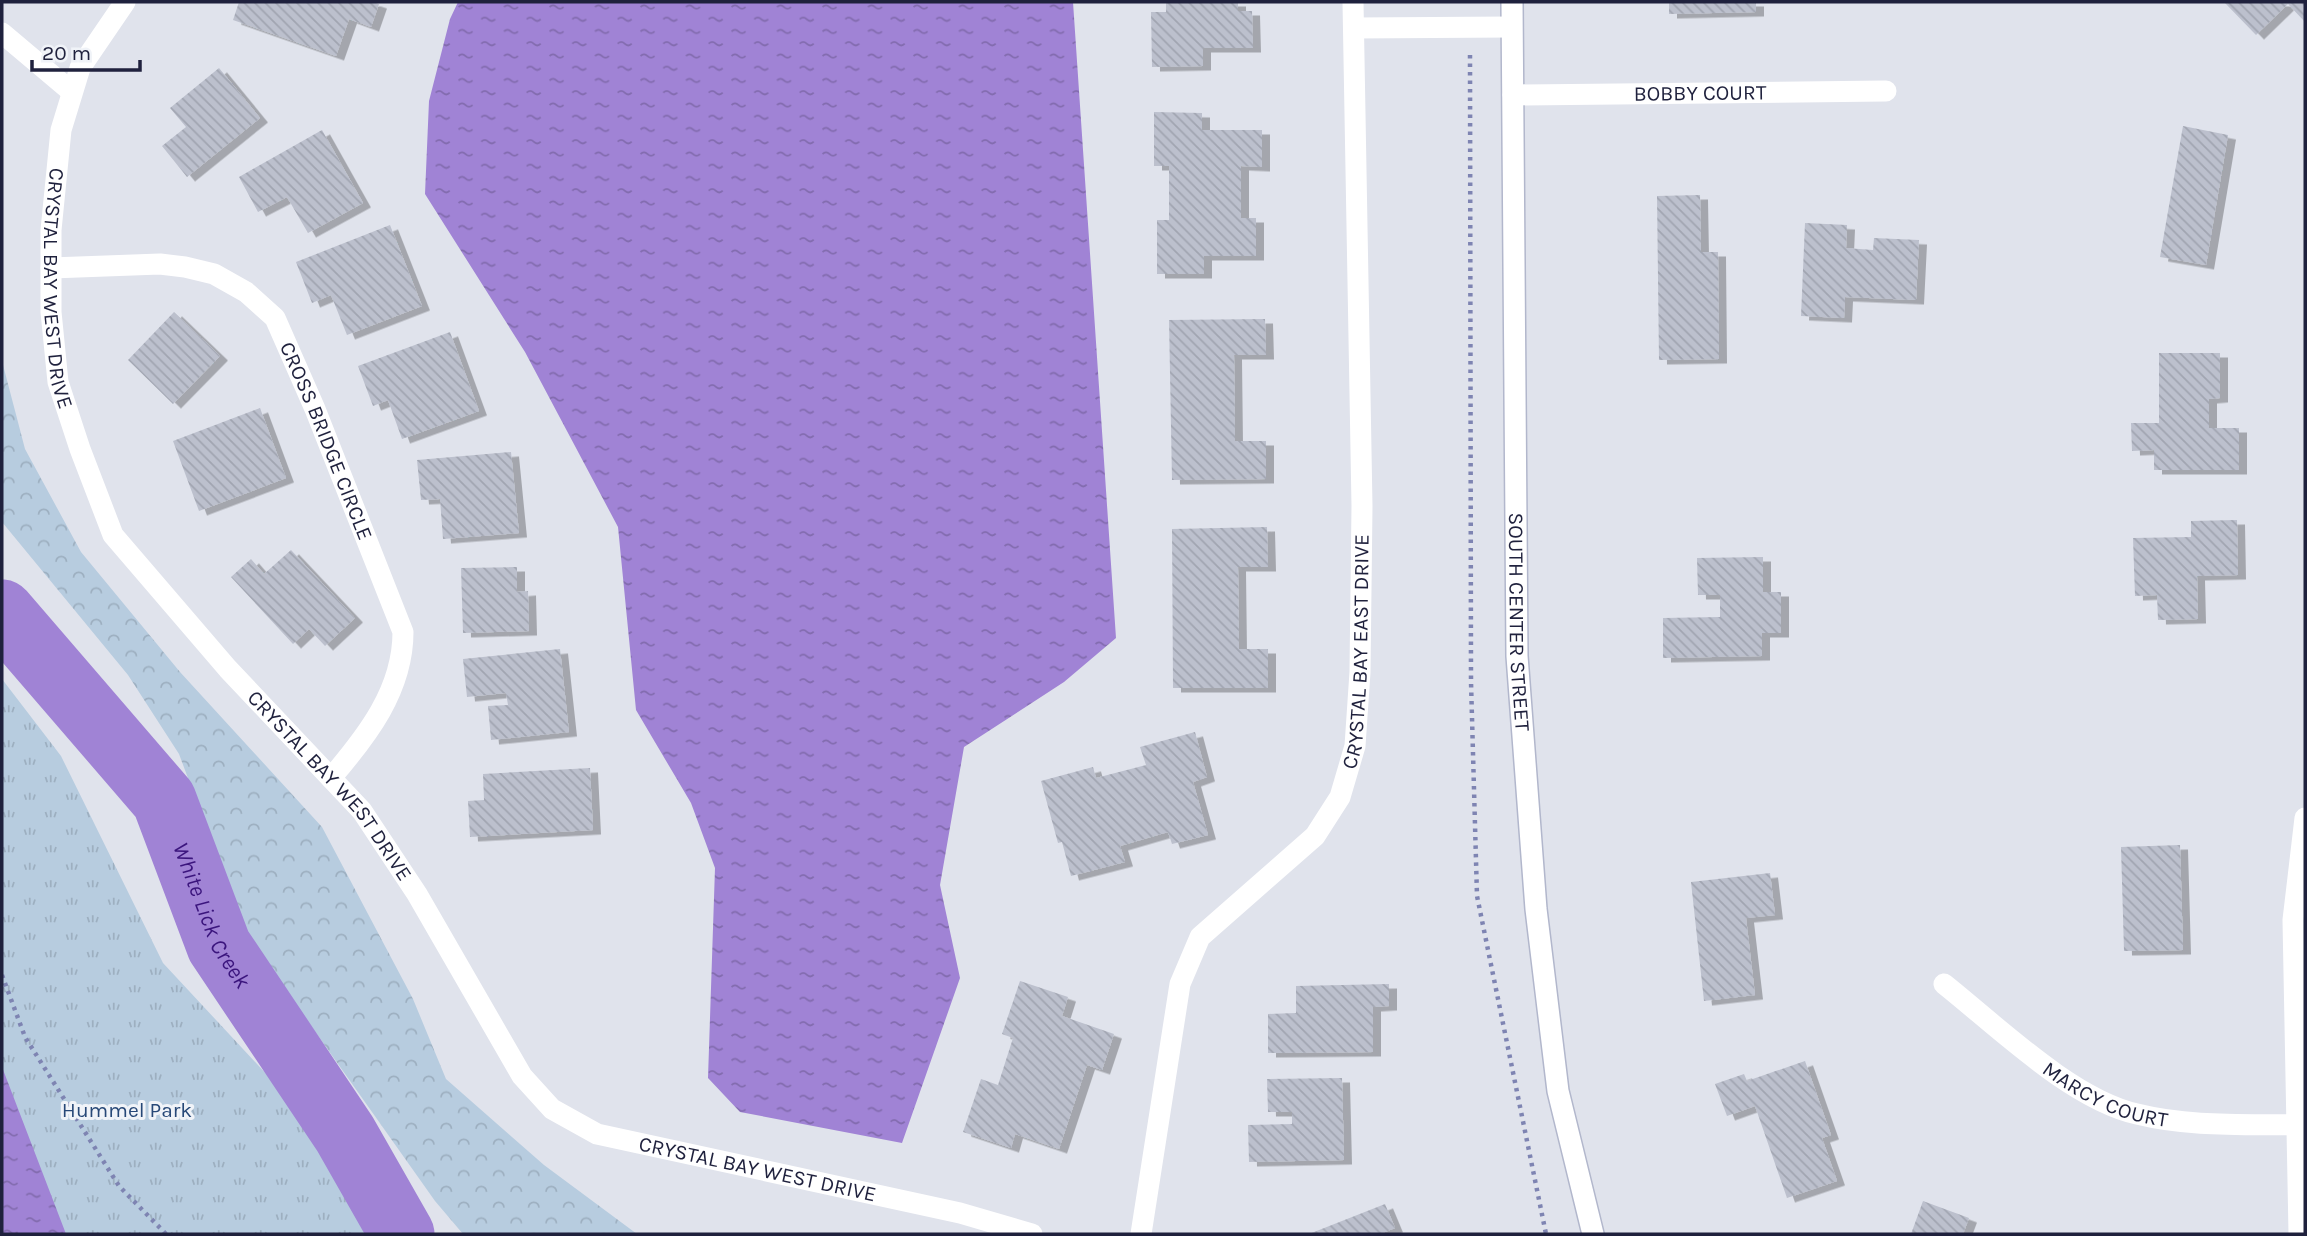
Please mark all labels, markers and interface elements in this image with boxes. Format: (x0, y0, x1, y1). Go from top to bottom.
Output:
scale bar (32, 28, 140, 72)
text: 20 m (42, 41, 91, 65)
street label: BOBBY COURT (1633, 80, 1767, 106)
street label: CRYSTAL BAY WEST DRIVE (39, 167, 78, 412)
street label: CROSS BRIDGE CIRCLE (275, 338, 377, 543)
street label: SOUTH CENTER STREET (1504, 512, 1535, 733)
street label: CRYSTAL BAY EAST DRIVE (1337, 534, 1374, 772)
street label: CRYSTAL BAY WEST DRIVE (243, 686, 417, 885)
water label: White Lick Creek (168, 838, 257, 993)
street label: MARCY COURT (2038, 1056, 2170, 1132)
park label: Hummel Park (62, 1098, 192, 1122)
street label: CRYSTAL BAY WEST DRIVE (637, 1131, 878, 1206)

